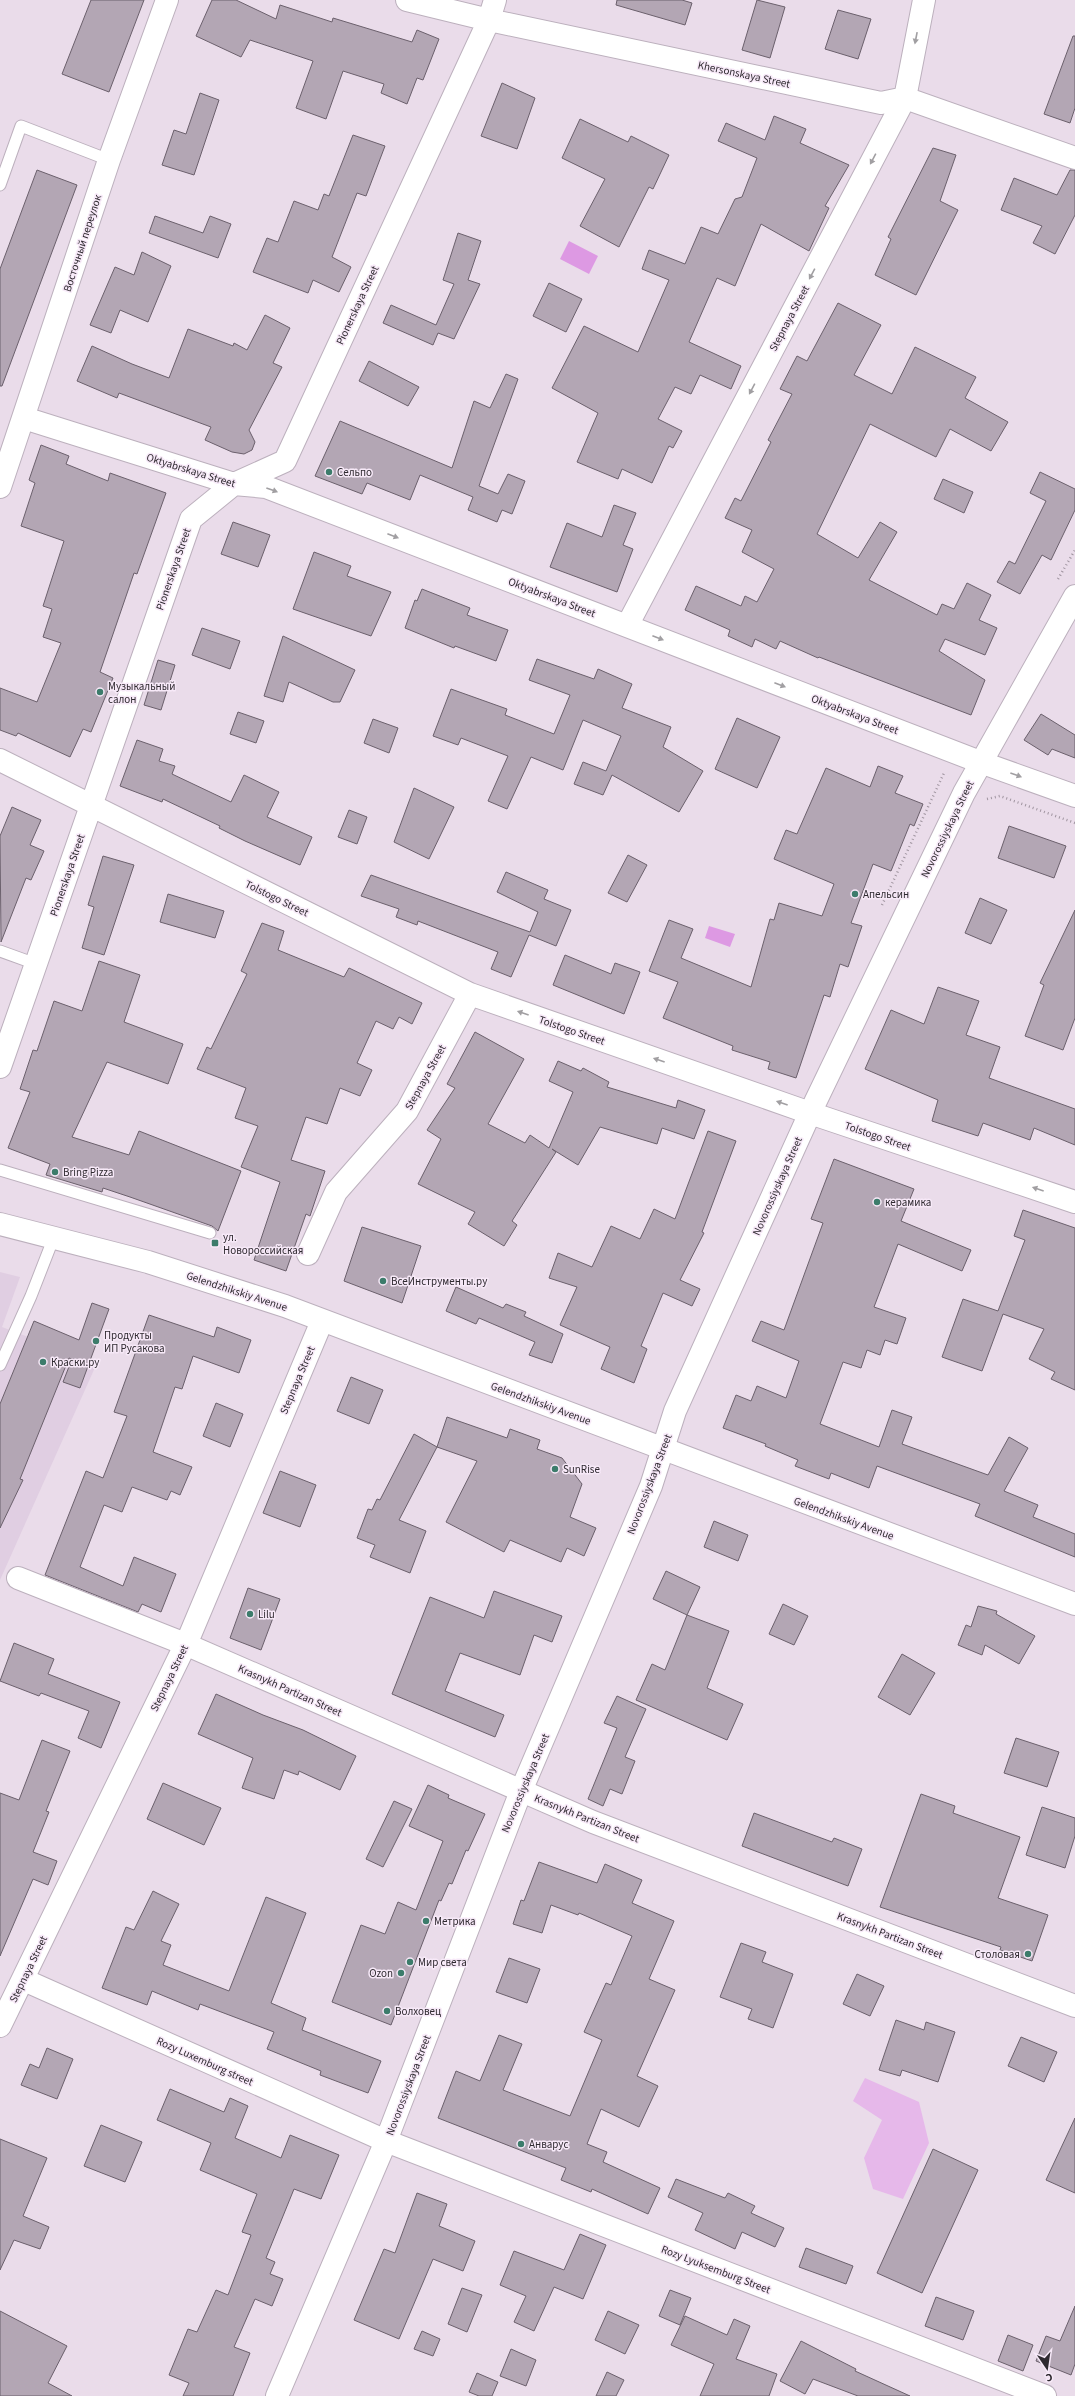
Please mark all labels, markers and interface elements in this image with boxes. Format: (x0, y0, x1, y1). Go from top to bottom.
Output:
one-way arrow (913, 32, 919, 44)
street label: Khersonskaya Street (696, 57, 792, 92)
one-way arrow (869, 153, 876, 165)
street label: Восточный переулок (60, 192, 105, 294)
street label: Pionerskaya Street (333, 263, 383, 347)
one-way arrow (809, 269, 815, 280)
street label: Stepnaya Street (766, 282, 813, 354)
one-way arrow (749, 384, 755, 395)
street label: Oktyabrskaya Street (145, 450, 237, 491)
place label: Сельпо (337, 465, 372, 480)
marker: Сельпо (324, 467, 334, 477)
one-way arrow (266, 487, 278, 493)
street label: Pionerskaya Street (152, 526, 195, 612)
one-way arrow (388, 534, 400, 540)
street label: Oktyabrskaya Street (506, 574, 598, 621)
one-way arrow (653, 636, 665, 642)
place label: Музыкальный салон (108, 679, 175, 707)
one-way arrow (774, 682, 786, 688)
marker: Музыкальный салон (95, 687, 105, 697)
street label: Oktyabrskaya Street (809, 691, 901, 738)
one-way arrow (1011, 772, 1023, 778)
street label: Novorossiyskaya Street (917, 778, 978, 880)
street label: Pionerskaya Street (46, 832, 89, 918)
street label: Tolstogo Street (242, 877, 311, 920)
place label: Апельсин (863, 887, 909, 902)
marker: Апельсин (850, 889, 860, 899)
one-way arrow (517, 1009, 529, 1015)
street label: Tolstogo Street (537, 1012, 607, 1049)
street label: Stepnaya Street (401, 1042, 450, 1113)
one-way arrow (653, 1057, 665, 1063)
one-way arrow (776, 1100, 788, 1106)
street label: Tolstogo Street (843, 1118, 913, 1155)
street label: Novorossiyskaya Street (749, 1134, 806, 1238)
place label: Bring Pizza (63, 1165, 113, 1180)
marker: Bring Pizza (50, 1167, 60, 1177)
one-way arrow (1032, 1186, 1044, 1192)
place label: керамика (885, 1195, 931, 1210)
marker: керамика (872, 1197, 882, 1207)
place label: ул. Новороссийская (223, 1230, 304, 1258)
marker: ул. Новороссийская (210, 1238, 220, 1248)
street label: Gelendzhikskiy Avenue (184, 1268, 290, 1315)
place label: ВсеИнструменты.ру (391, 1274, 487, 1289)
marker: ВсеИнструменты.ру (378, 1276, 388, 1286)
place label: Продукты ИП Русакова (104, 1328, 165, 1356)
marker: Продукты ИП Русакова (91, 1336, 101, 1346)
street label: Stepnaya Street (276, 1344, 319, 1417)
place label: Краски.ру (51, 1355, 99, 1370)
marker: Краски.ру (38, 1357, 48, 1367)
street label: Gelendzhikskiy Avenue (489, 1378, 593, 1429)
street label: Novorossiyskaya Street (623, 1432, 676, 1537)
place label: SunRise (563, 1462, 600, 1477)
marker: SunRise (550, 1464, 560, 1474)
street label: Gelendzhikskiy Avenue (792, 1493, 896, 1544)
place label: Lilu (258, 1607, 275, 1622)
marker: Lilu (245, 1609, 255, 1619)
street label: Stepnaya Street (147, 1642, 192, 1714)
street label: Krasnykh Partizan Street (236, 1661, 344, 1720)
street label: Novorossiyskaya Street (498, 1731, 553, 1835)
street label: Krasnykh Partizan Street (532, 1791, 642, 1847)
street label: Krasnykh Partizan Street (835, 1908, 945, 1963)
place label: Метрика (434, 1914, 476, 1929)
marker: Метрика (421, 1916, 431, 1926)
street label: Stepnaya Street (6, 1933, 51, 2005)
place label: Столовая (975, 1947, 1020, 1962)
marker: Столовая (1023, 1949, 1033, 1959)
place label: Мир света (418, 1955, 467, 1970)
marker: Мир света (405, 1957, 415, 1967)
place label: Ozon (369, 1966, 393, 1981)
marker: Ozon (396, 1968, 406, 1978)
place label: Волховец (395, 2004, 441, 2019)
marker: Волховец (382, 2006, 392, 2016)
street label: Rozy Luxemburg street (154, 2033, 256, 2090)
street label: Novorossiyskaya Street (382, 2033, 435, 2138)
place label: Анварус (529, 2137, 568, 2152)
marker: Анварус (516, 2139, 526, 2149)
street label: Rozy Lyuksemburg Street (659, 2242, 773, 2297)
north arrow (1027, 2348, 1067, 2388)
text: С (1044, 2369, 1054, 2385)

